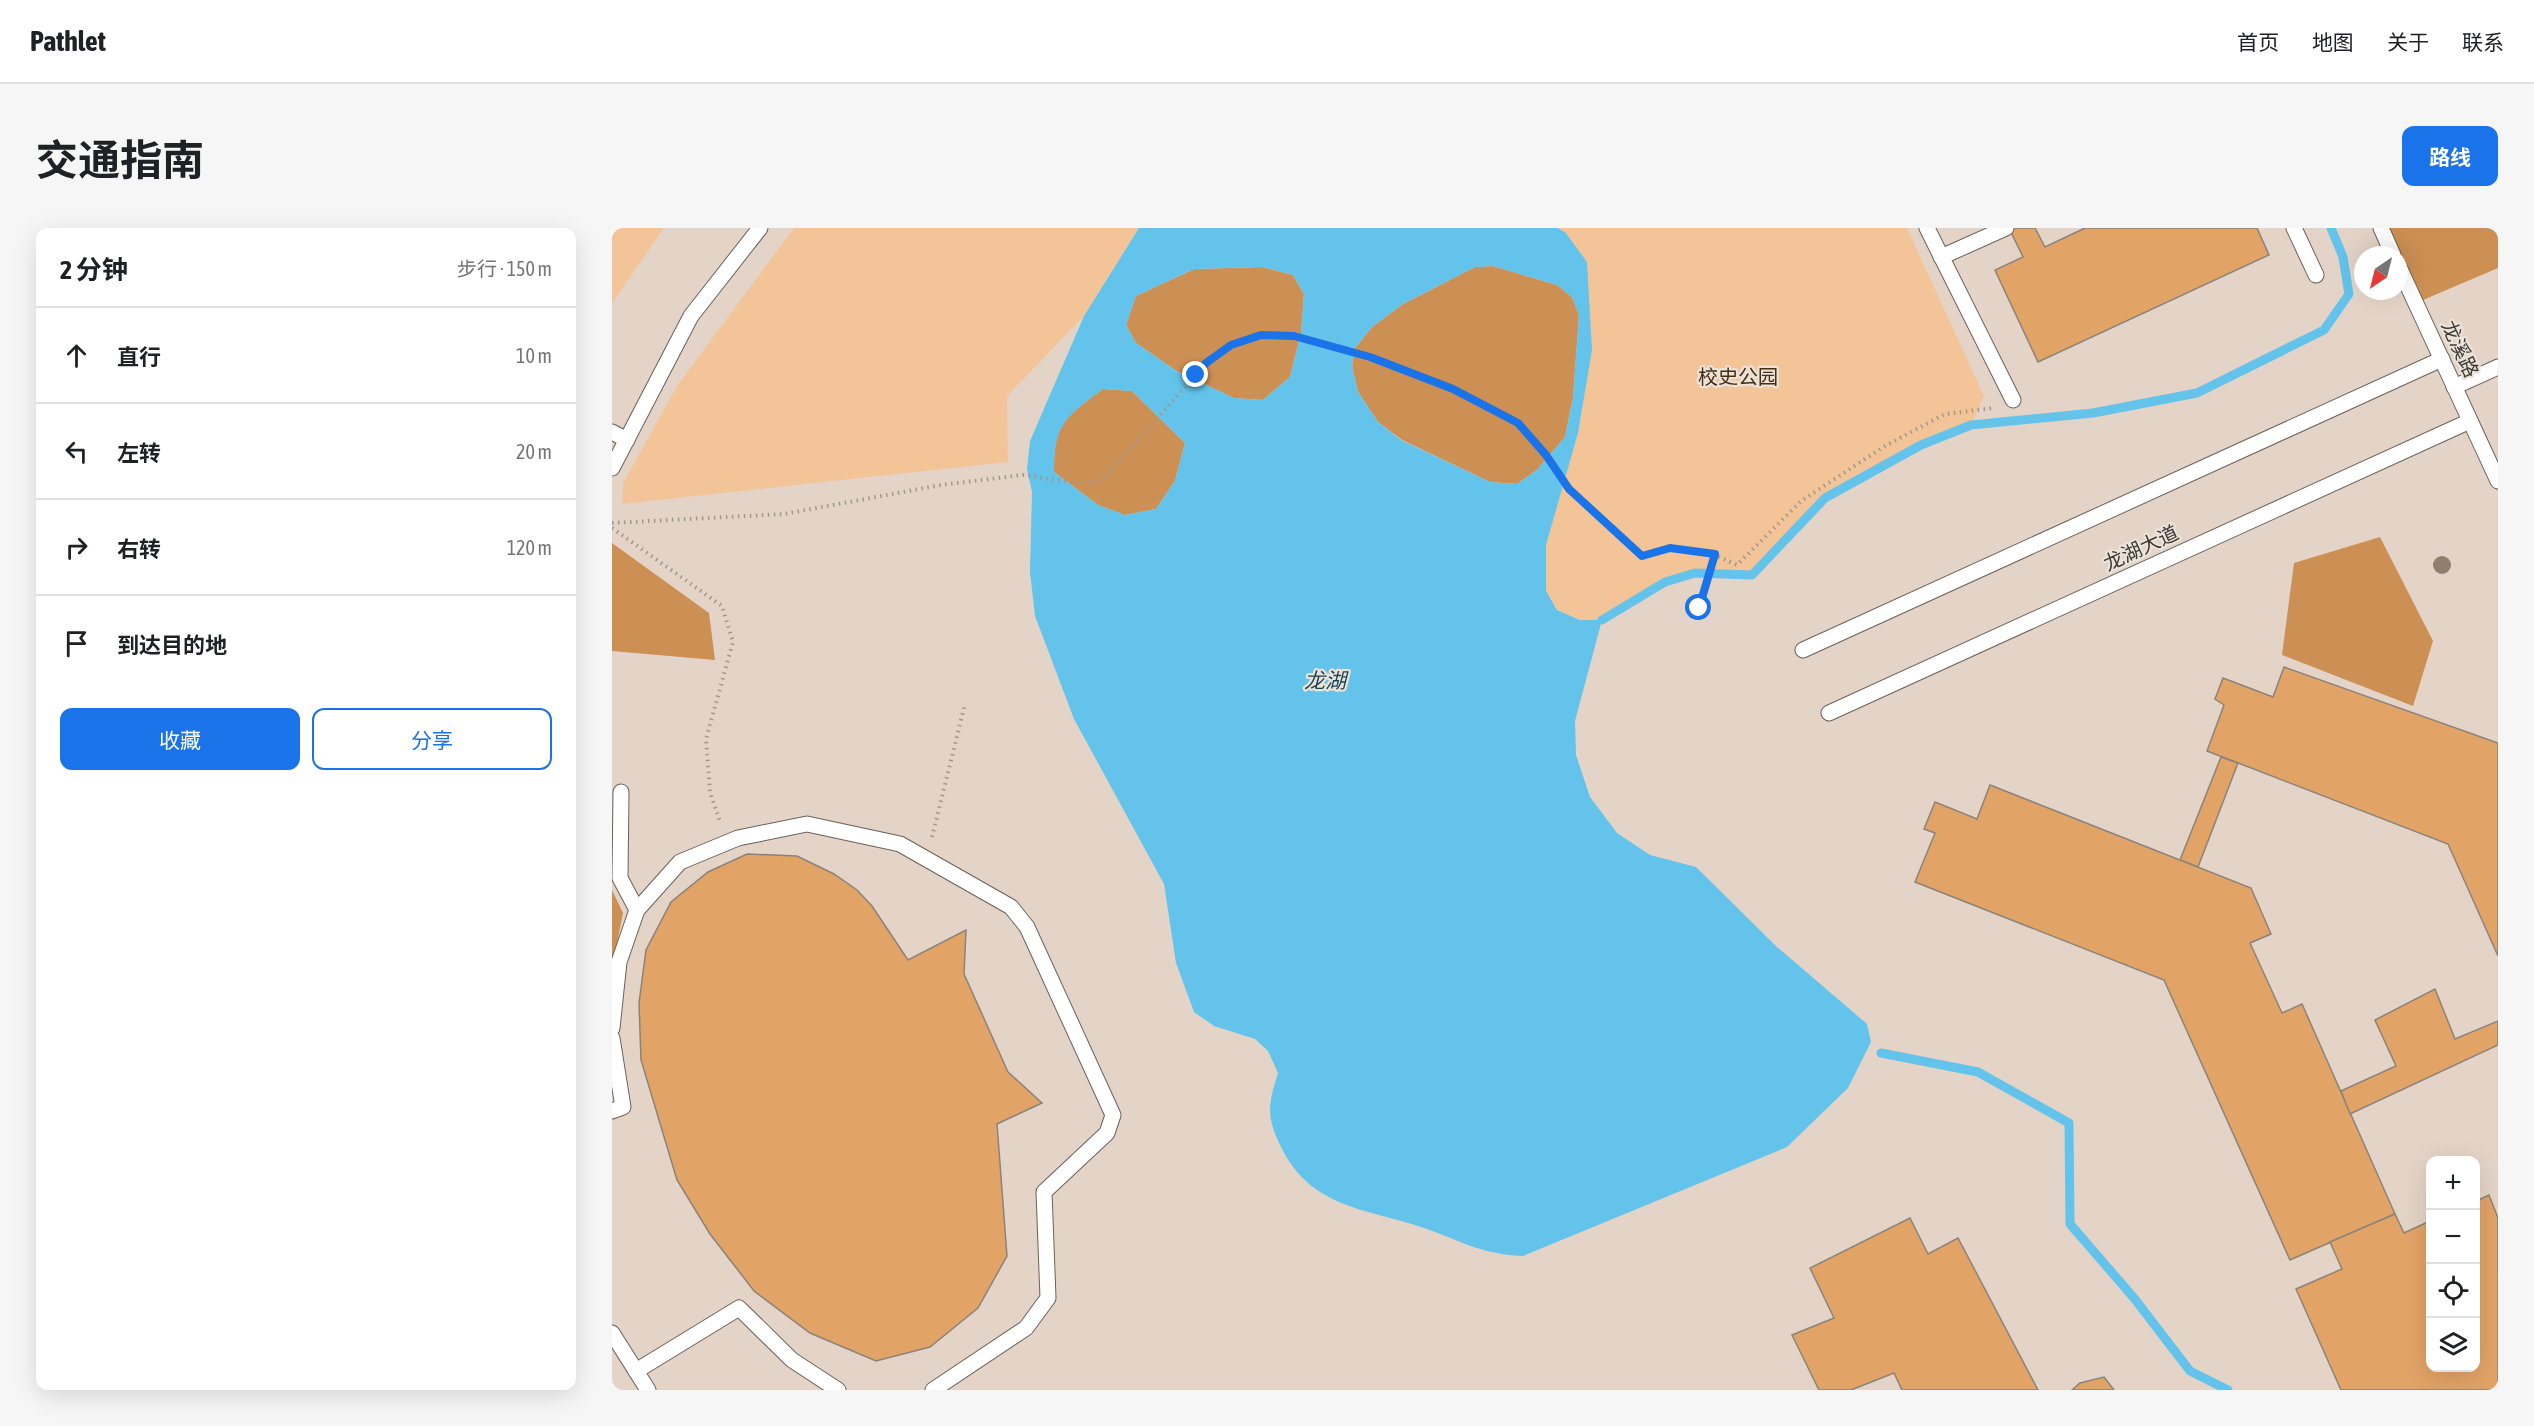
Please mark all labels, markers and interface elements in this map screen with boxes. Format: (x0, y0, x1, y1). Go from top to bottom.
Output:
text: Pathlet (30, 25, 106, 57)
text: 首页 (2237, 30, 2279, 54)
text: 地图 (2312, 30, 2354, 54)
text: 关于 (2387, 30, 2429, 54)
text: 联系 (2462, 30, 2504, 54)
button: 路线 (2402, 126, 2498, 186)
text: 交通指南 (36, 136, 204, 184)
north arrow (2354, 246, 2408, 300)
text: 2 分钟 (60, 255, 128, 285)
text: 步行 · 150 m (457, 257, 552, 280)
street label: 龙溪路 (2437, 317, 2484, 381)
icon: ahead (60, 339, 93, 372)
text: 直行 (117, 344, 161, 370)
text: 10 m (516, 344, 552, 367)
route end (1182, 361, 1208, 387)
park label: 校史公园 (1698, 365, 1778, 388)
icon: left (60, 435, 93, 468)
text: 左转 (117, 440, 161, 466)
text: 20 m (516, 440, 552, 463)
street label: 龙湖大道 (2100, 520, 2182, 575)
icon: right (60, 531, 93, 564)
text: 右转 (117, 536, 161, 562)
text: 120 m (507, 536, 552, 559)
route start (1685, 594, 1711, 620)
icon: arrive (60, 627, 93, 660)
text: 到达目的地 (117, 632, 227, 658)
water label: 龙湖 (1304, 668, 1349, 692)
button: 收藏 (60, 708, 300, 770)
button: 分享 (312, 708, 552, 770)
map controls (2426, 1156, 2480, 1372)
button: + (2426, 1156, 2480, 1210)
button: − (2426, 1210, 2480, 1264)
button: locate (2426, 1264, 2480, 1318)
button: layers (2426, 1318, 2480, 1372)

